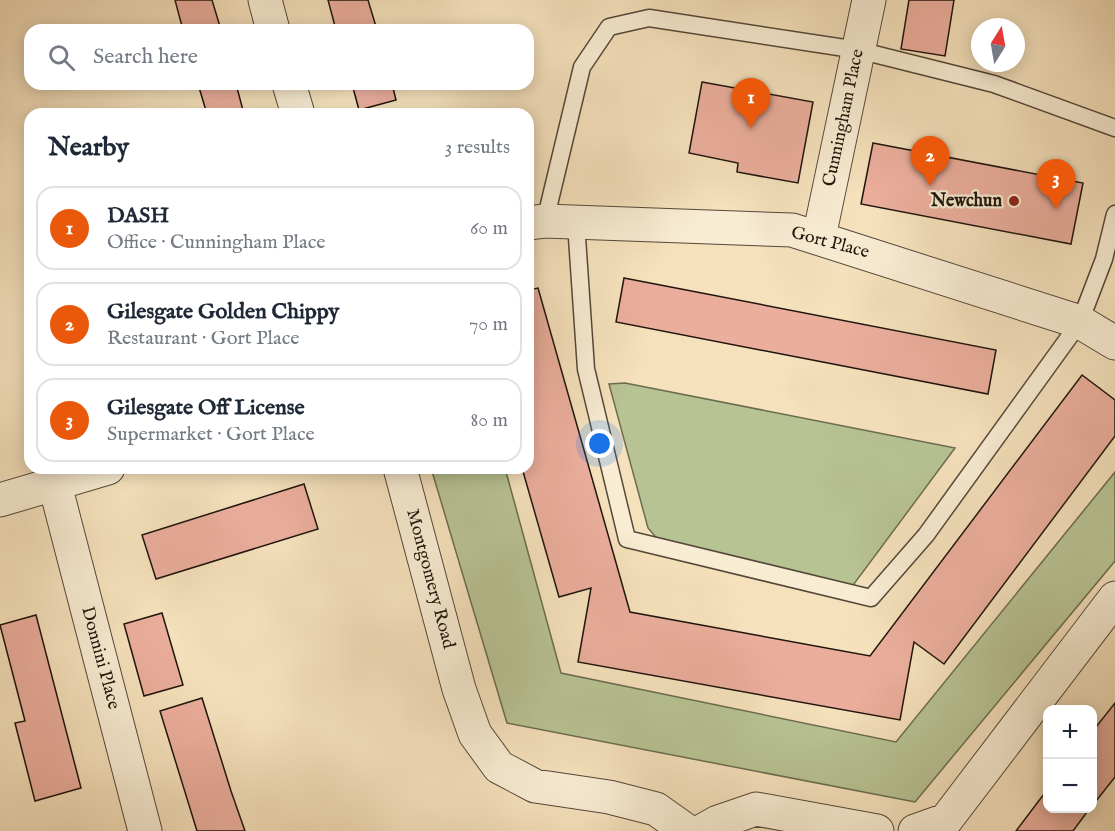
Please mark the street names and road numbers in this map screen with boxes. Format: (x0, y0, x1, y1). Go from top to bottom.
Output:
street label: Cunningham Place (818, 47, 870, 189)
street label: Gort Place (788, 222, 872, 264)
street label: Montgomery Road (400, 507, 460, 652)
street label: Donnini Place (75, 604, 125, 712)

